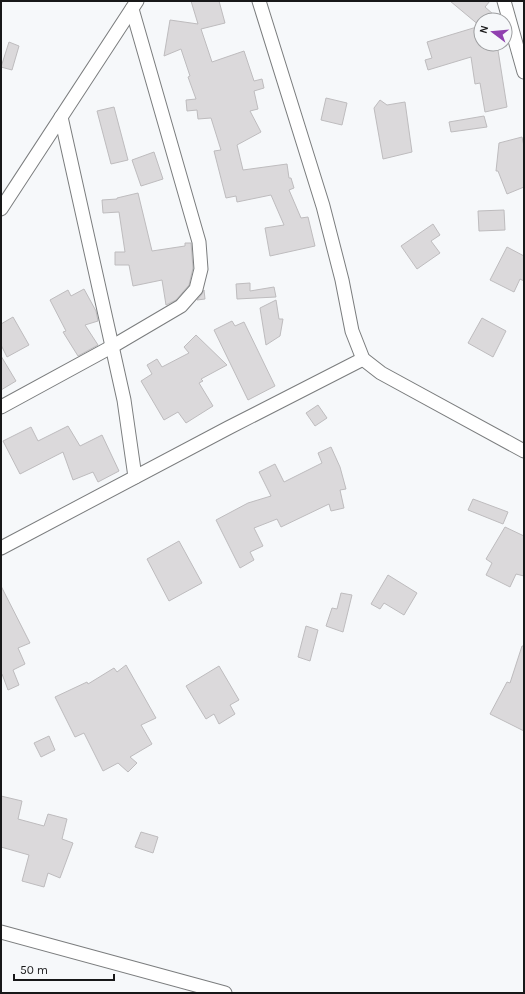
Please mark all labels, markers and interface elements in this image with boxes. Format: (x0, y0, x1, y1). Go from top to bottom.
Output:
north arrow (473, 12, 513, 52)
text: N (477, 24, 491, 35)
scale bar (14, 956, 114, 982)
text: 50 m (20, 963, 48, 977)

